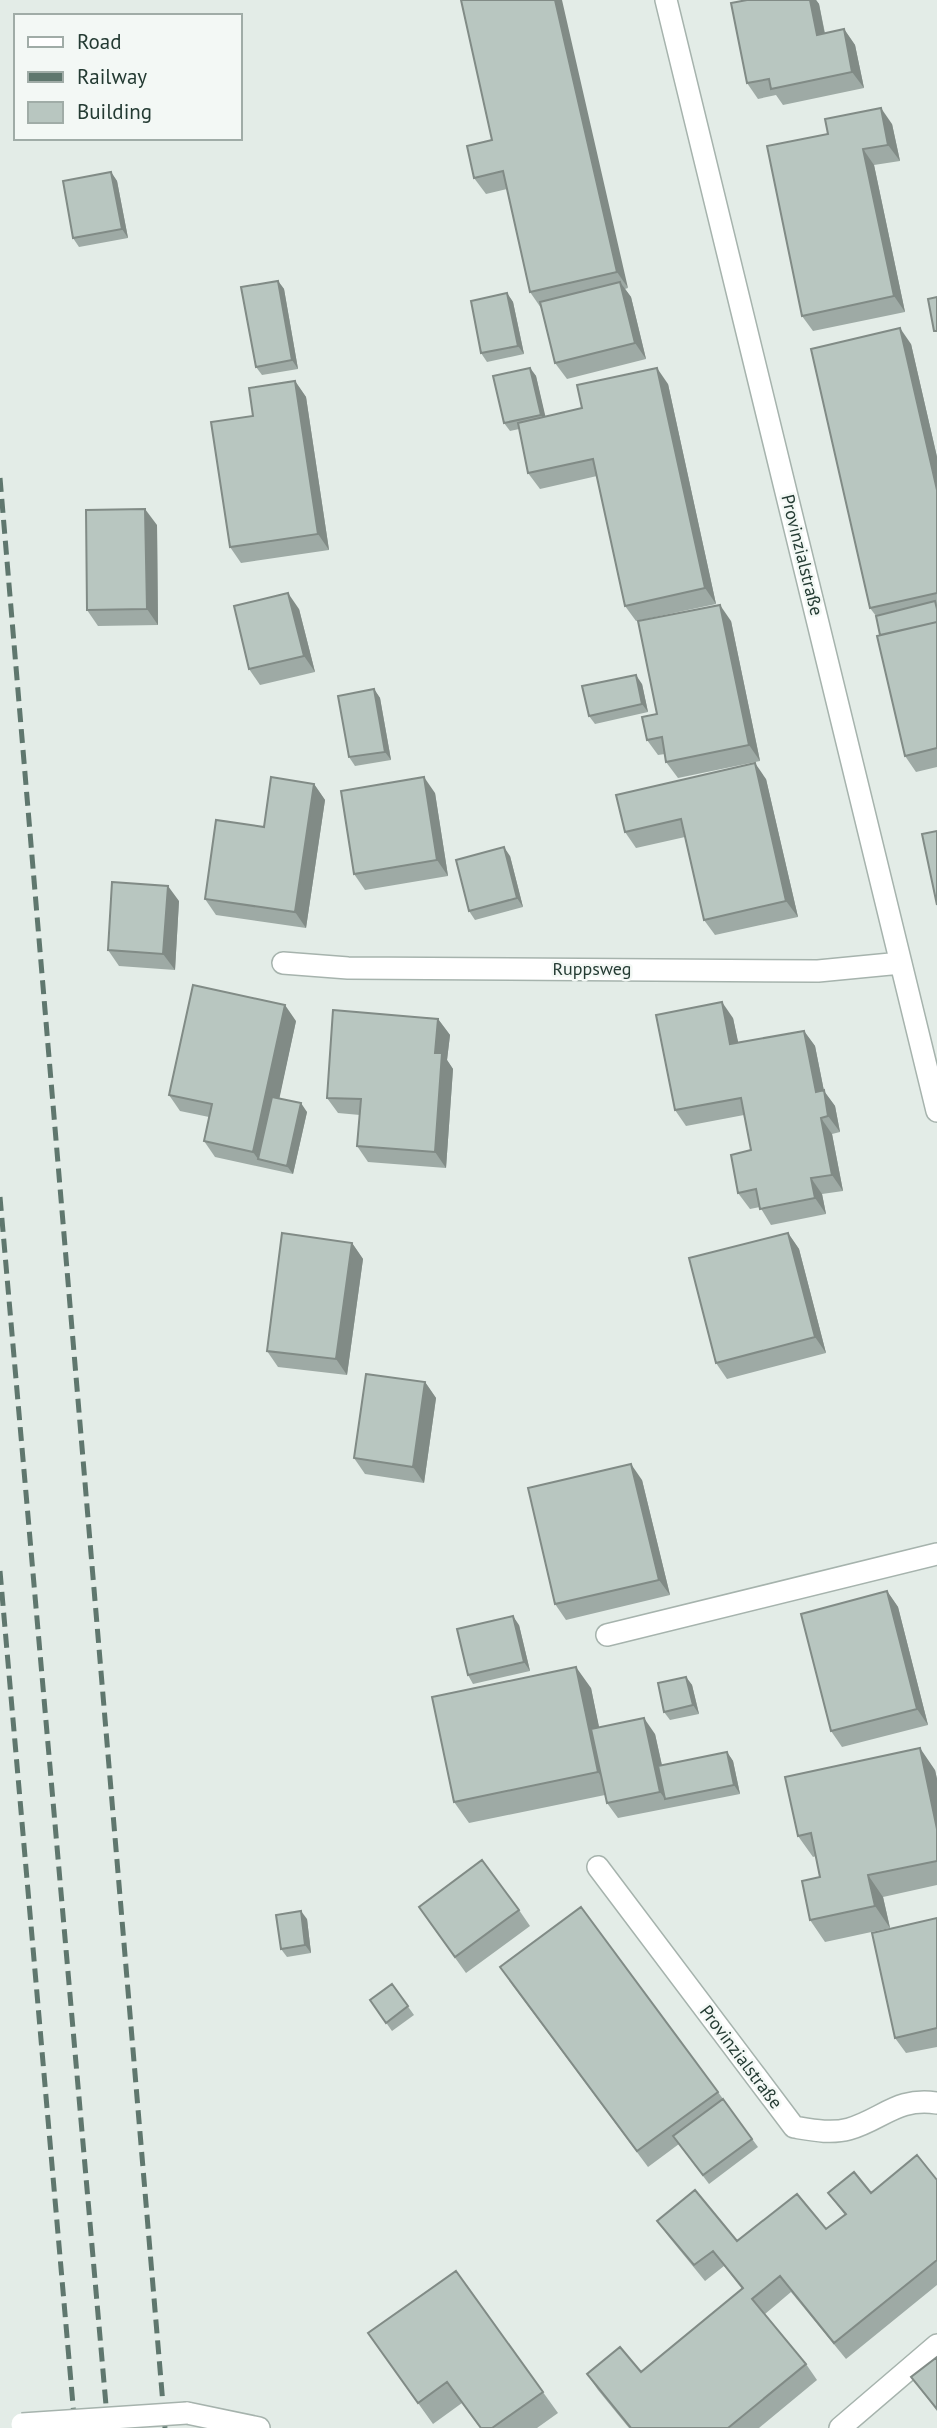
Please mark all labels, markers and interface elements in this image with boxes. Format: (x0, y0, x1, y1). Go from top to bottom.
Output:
legend (14, 14, 242, 140)
text: Road (77, 28, 121, 55)
text: Railway (77, 63, 147, 90)
text: Building (77, 98, 152, 125)
street label: Provinzialstraße (776, 492, 829, 618)
street label: Ruppsweg (553, 957, 631, 980)
street label: Provinzialstraße (695, 2000, 788, 2113)

